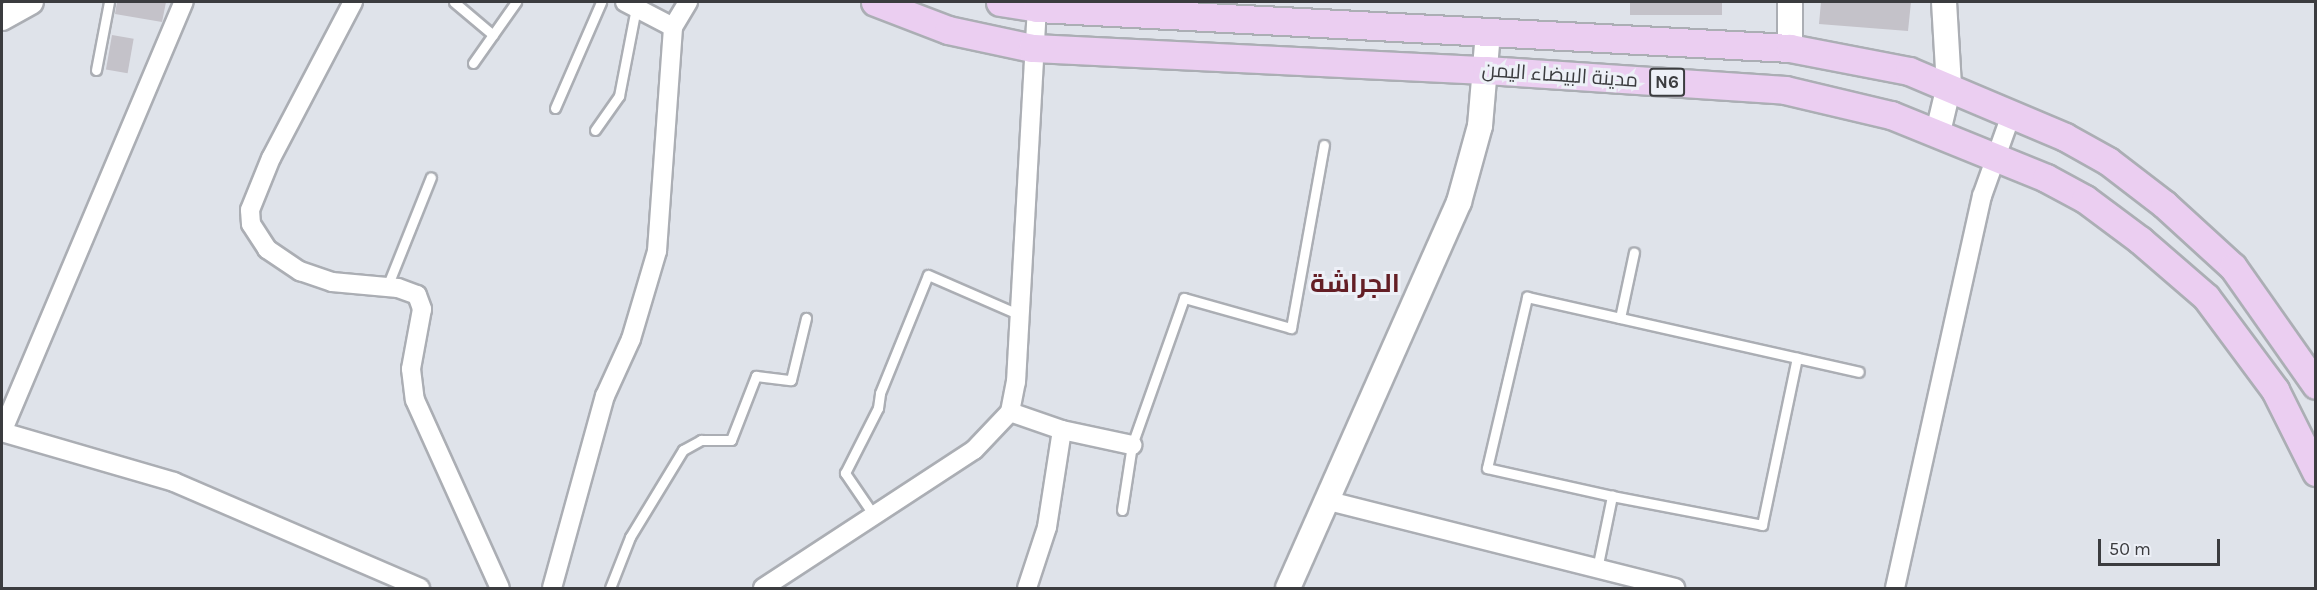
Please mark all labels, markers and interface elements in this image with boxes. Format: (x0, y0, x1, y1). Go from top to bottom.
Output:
street label: مدينة البيضاء اليمن (1481, 58, 1639, 92)
road number: N6 (1649, 67, 1685, 97)
district label: الجراشة (1310, 268, 1400, 300)
scale bar (2101, 527, 2222, 565)
text: 50 m (2109, 538, 2151, 560)

